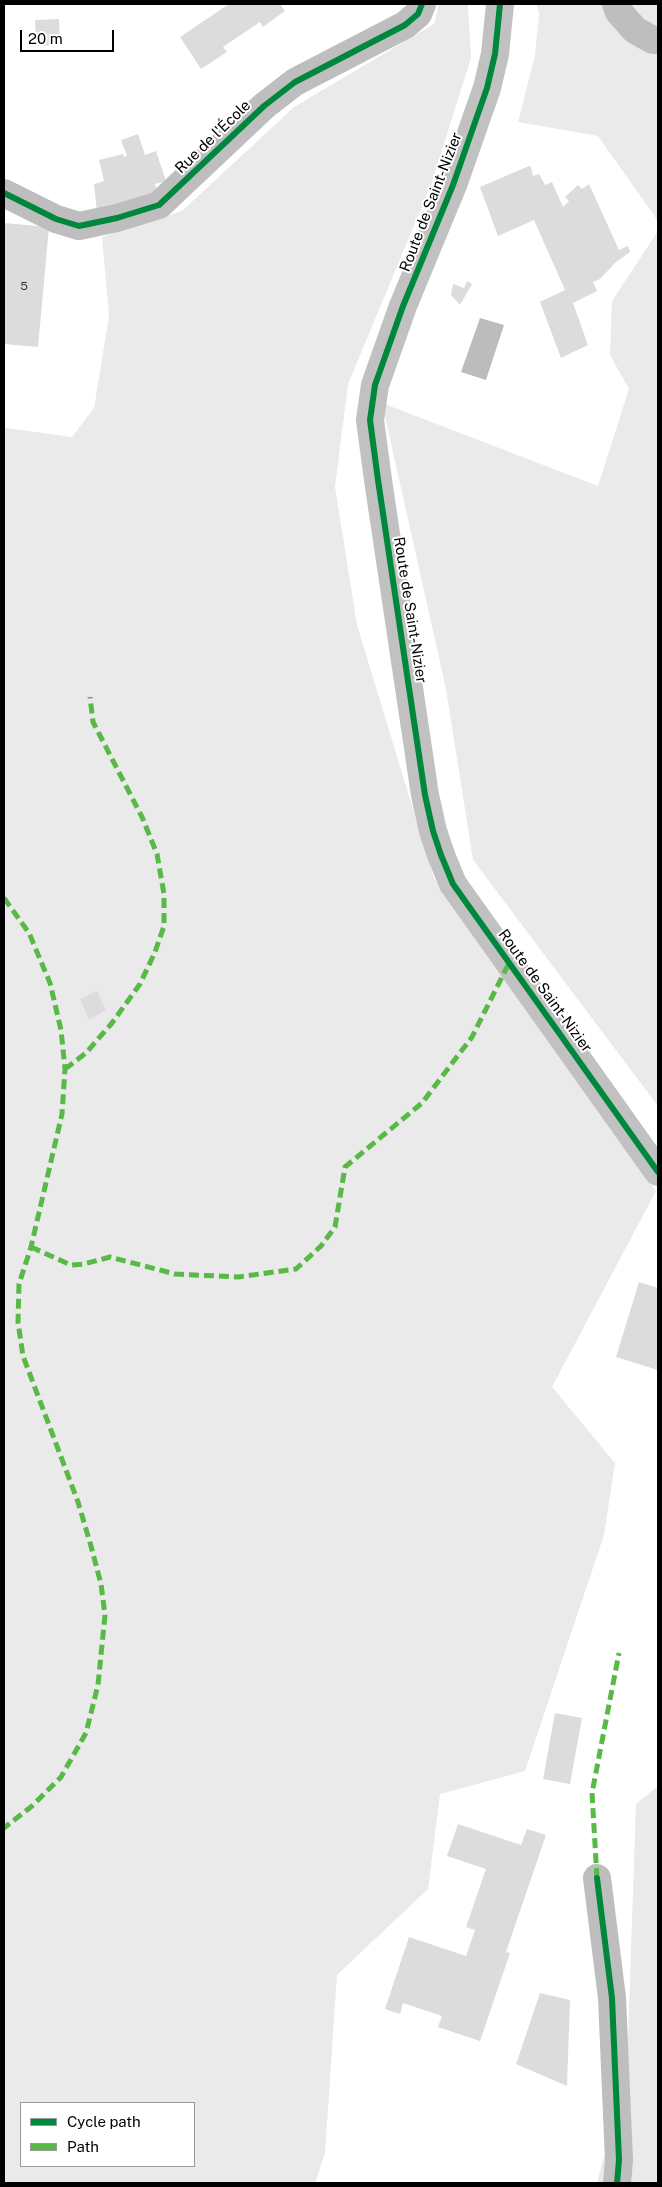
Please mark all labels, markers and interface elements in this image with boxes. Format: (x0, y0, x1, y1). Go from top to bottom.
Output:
scale bar (22, 20, 116, 52)
text: 20 m (28, 30, 63, 47)
street label: Rue de l'École (171, 96, 255, 178)
street label: Route de Saint-Nizier (396, 130, 466, 274)
house number: 5 (20, 279, 28, 293)
street label: Route de Saint-Nizier (390, 536, 430, 684)
street label: Route de Saint-Nizier (494, 926, 596, 1056)
legend (20, 2102, 195, 2167)
text: Cycle path (67, 2113, 141, 2130)
text: Path (67, 2138, 99, 2155)

